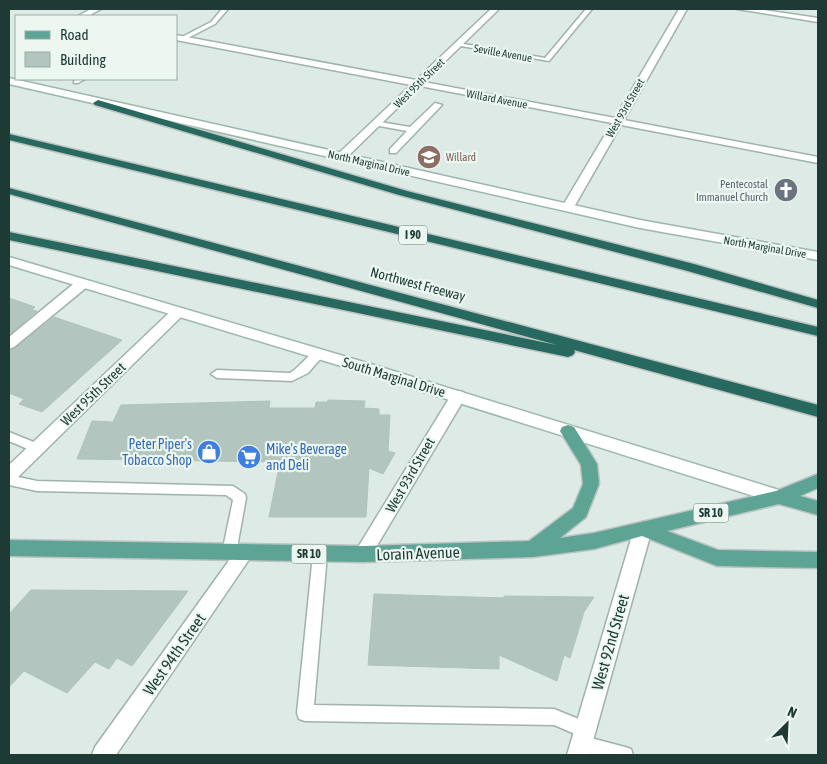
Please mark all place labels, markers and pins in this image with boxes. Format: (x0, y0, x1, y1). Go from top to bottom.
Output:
school or university icon: Willard (416, 144, 442, 170)
place label: Willard (446, 151, 476, 163)
church icon: Pentecostal Immanuel Church (773, 177, 799, 203)
place label: Pentecostal Immanuel Church (696, 178, 768, 203)
place label: Peter Piper's Tobacco Shop (122, 436, 192, 468)
shop icon: Peter Piper's Tobacco Shop (196, 439, 222, 465)
place label: Mike's Beverage and Deli (266, 441, 347, 473)
supermarket icon: Mike's Beverage and Deli (236, 444, 262, 470)

